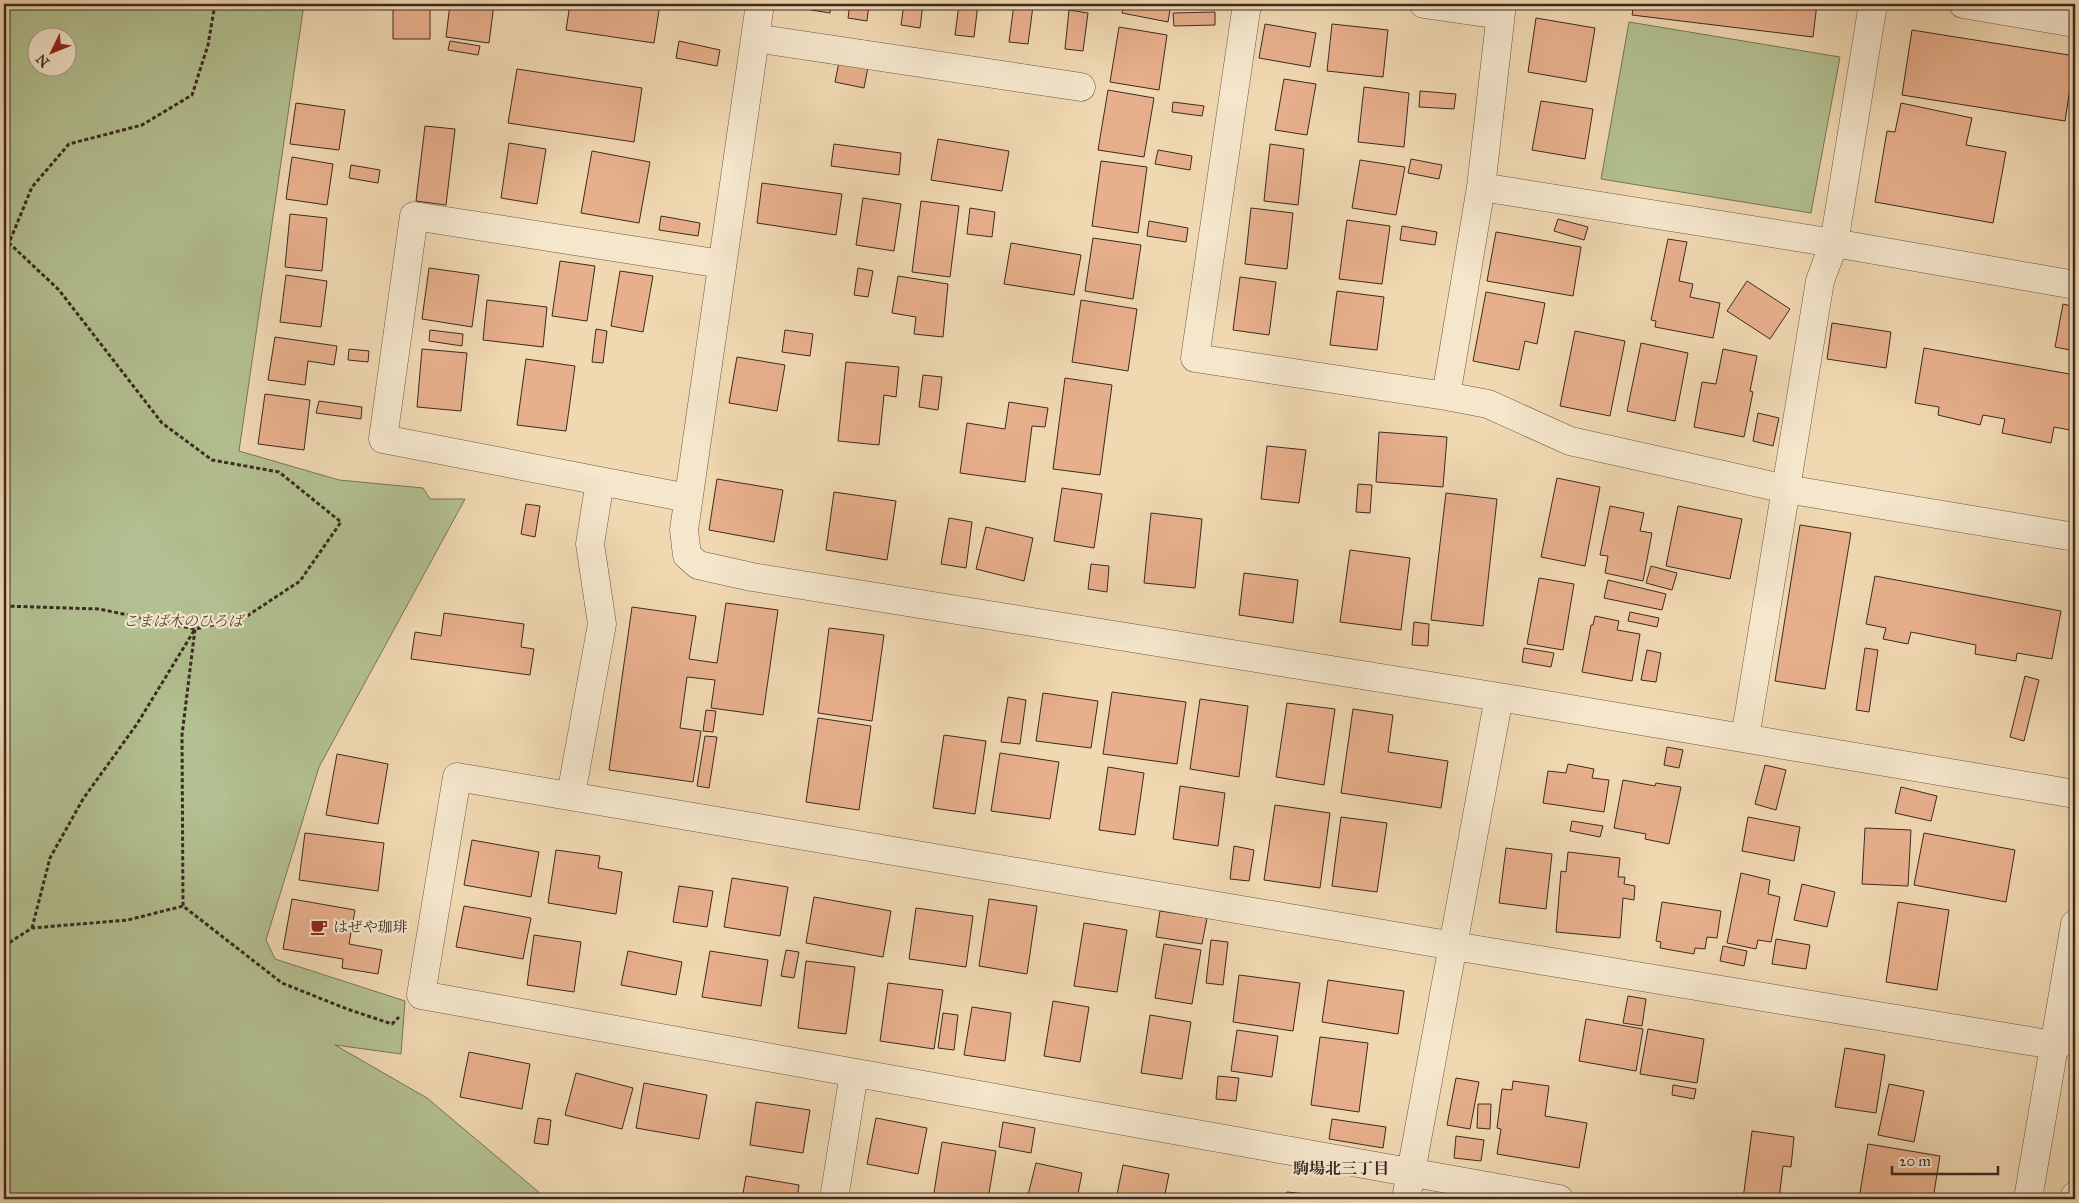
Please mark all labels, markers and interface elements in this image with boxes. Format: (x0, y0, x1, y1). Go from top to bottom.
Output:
north arrow (28, 28, 78, 78)
text: N (33, 50, 53, 71)
park label: こまば木のひろば (123, 612, 246, 630)
cafe icon: はぜや珈琲 (309, 917, 329, 937)
place label: はぜや珈琲 (333, 918, 408, 936)
scale bar (1892, 1143, 1998, 1175)
text: 20 m (1899, 1152, 1931, 1170)
district label: 駒場北三丁目 (1293, 1159, 1389, 1178)

